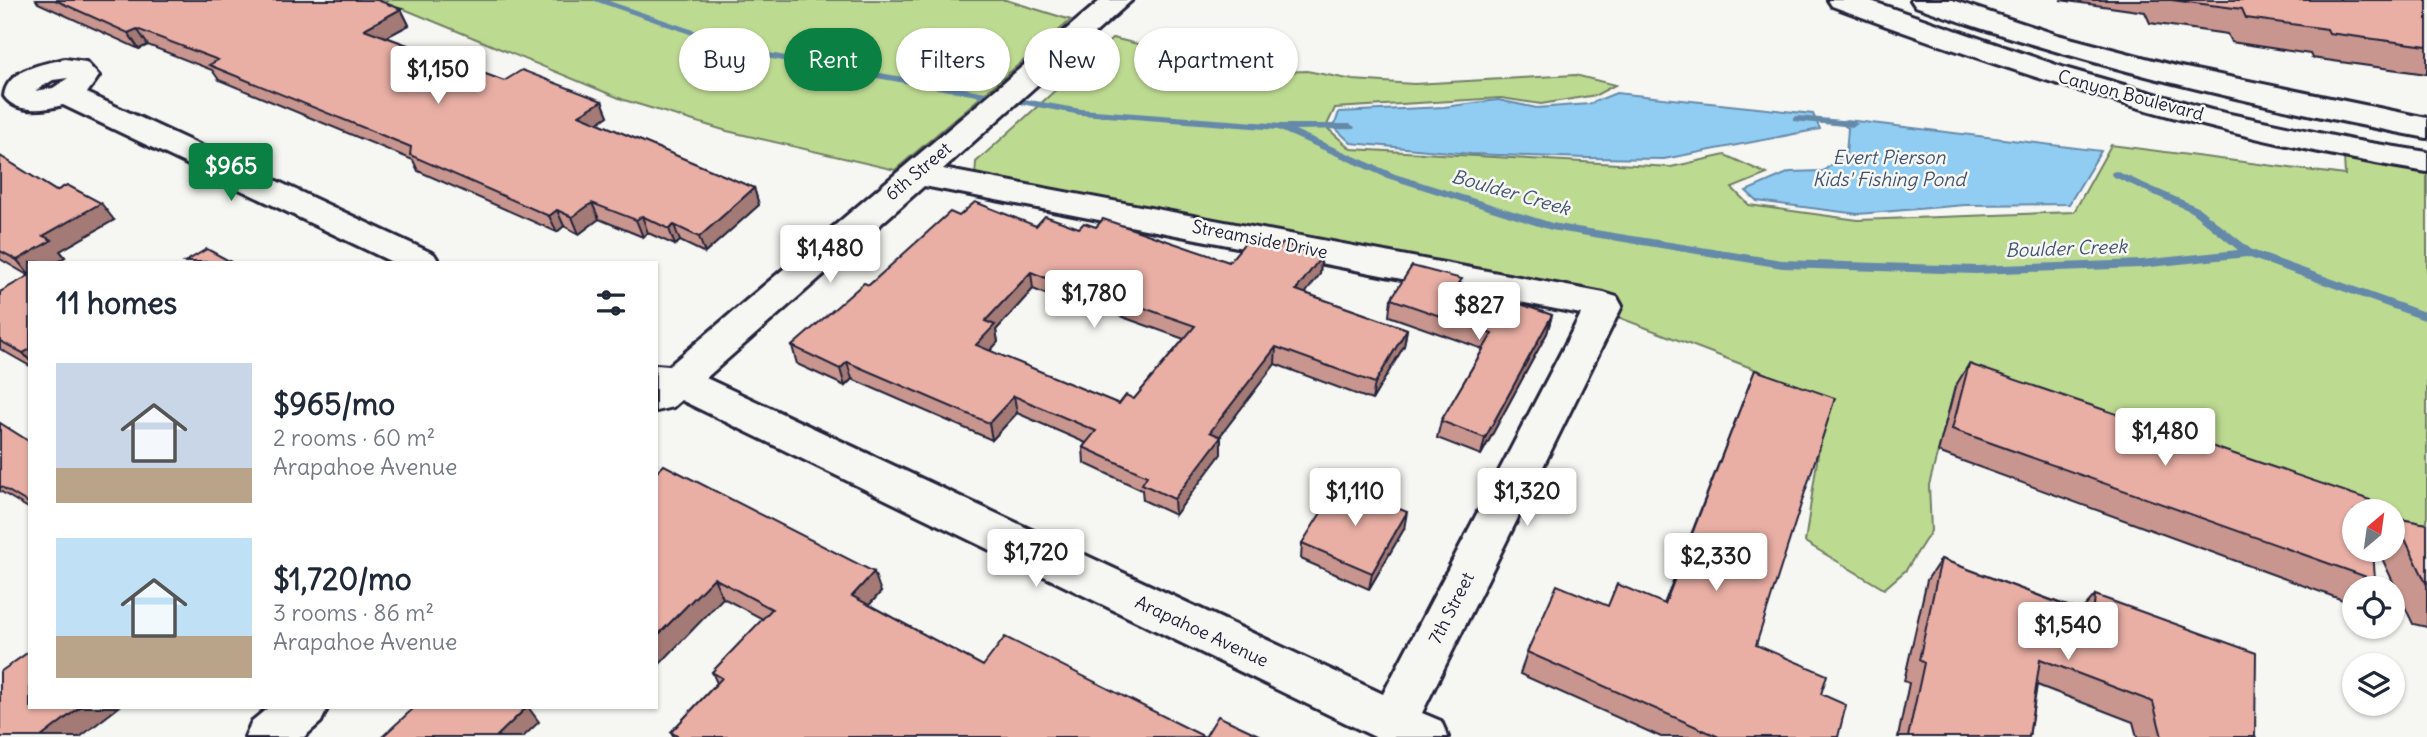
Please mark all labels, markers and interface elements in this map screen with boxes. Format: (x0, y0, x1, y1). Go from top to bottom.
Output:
chip: Buy (679, 28, 770, 91)
chip: Rent (784, 28, 882, 91)
chip: Filters (896, 28, 1010, 91)
chip: New (1024, 28, 1120, 91)
chip: Apartment (1134, 28, 1298, 91)
pin: $1,150 (381, 46, 495, 106)
text: $1,150 (407, 54, 469, 83)
street label: Canyon Boulevard (2056, 64, 2207, 126)
street label: 6th Street (880, 137, 956, 205)
pin: $965 (190, 144, 272, 203)
water label: Evert Pierson Kids' Fishing Pond (1813, 145, 1968, 191)
text: $965 (205, 151, 257, 180)
water label: Boulder Creek (1449, 164, 1574, 221)
street label: Streamside Drive (1190, 215, 1330, 263)
pin: $1,480 (773, 226, 887, 285)
text: $1,480 (796, 233, 864, 262)
water label: Boulder Creek (2005, 234, 2129, 262)
pin: $1,780 (1037, 270, 1151, 330)
text: $1,780 (1061, 278, 1127, 307)
pin: $827 (1438, 282, 1520, 342)
text: 11 homes (56, 284, 177, 322)
icon: filters (592, 284, 630, 322)
text: $827 (1454, 290, 1504, 319)
text: $965/mo (273, 385, 395, 423)
icon: home (112, 391, 196, 475)
pin: $1,480 (2108, 408, 2222, 468)
text: $1,480 (2131, 416, 2199, 445)
text: 2 rooms · 60 m² (273, 423, 435, 452)
text: Arapahoe Avenue (273, 452, 457, 481)
pin: $1,110 (1298, 468, 1412, 528)
pin: $1,320 (1470, 468, 1584, 528)
text: $1,110 (1326, 476, 1384, 505)
text: $1,320 (1493, 476, 1561, 505)
north arrow (2342, 499, 2404, 562)
map controls (2342, 499, 2405, 716)
pin: $1,720 (979, 530, 1093, 589)
pin: $2,330 (1659, 534, 1773, 593)
text: $1,720 (1003, 537, 1069, 566)
text: $2,330 (1680, 541, 1752, 570)
text: $1,720/mo (273, 560, 412, 598)
icon: home (112, 566, 196, 650)
street label: 7th Street (1423, 568, 1479, 648)
button: locate (2342, 576, 2405, 639)
street label: Arapahoe Avenue (1132, 590, 1272, 672)
text: 3 rooms · 86 m² (273, 598, 434, 627)
pin: $1,540 (2011, 602, 2125, 662)
text: $1,540 (2034, 610, 2102, 639)
text: Arapahoe Avenue (273, 627, 457, 656)
button: layers (2342, 653, 2405, 716)

